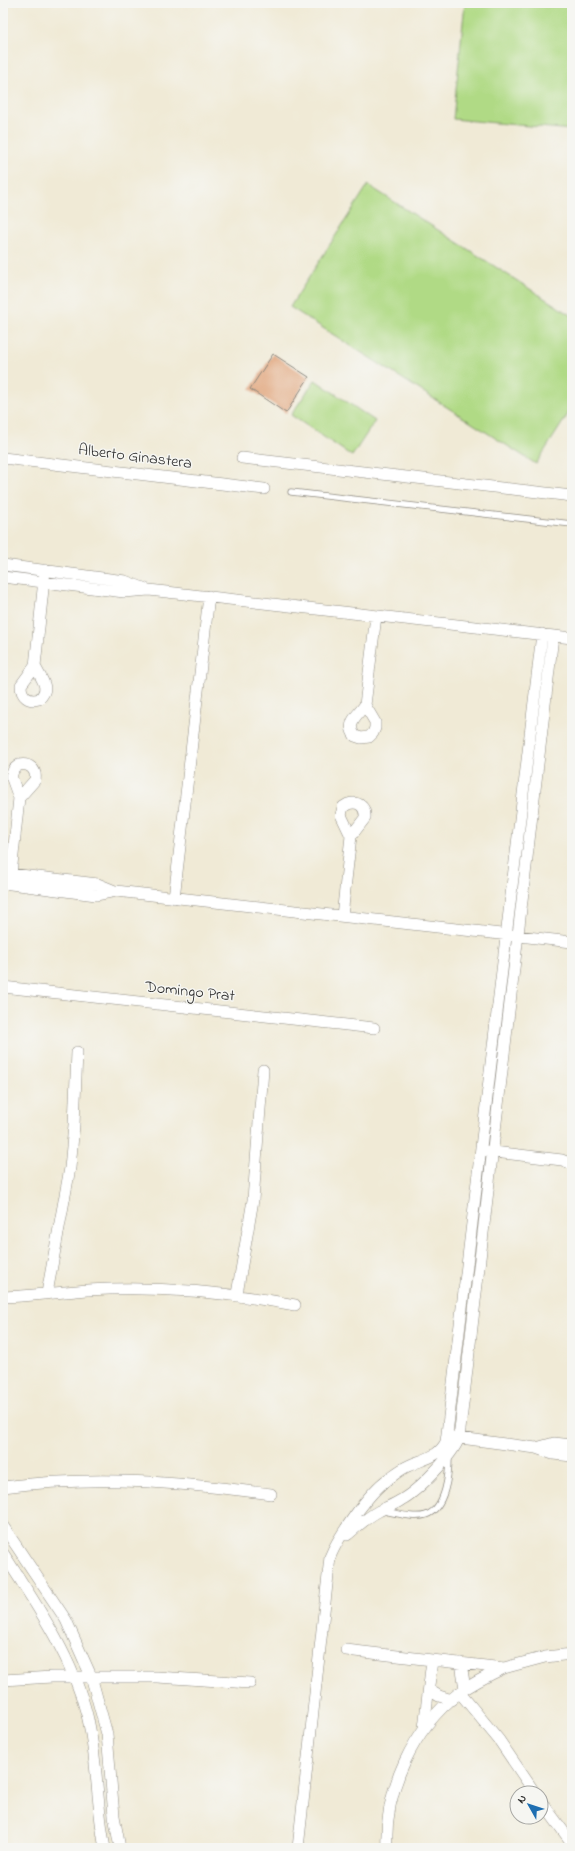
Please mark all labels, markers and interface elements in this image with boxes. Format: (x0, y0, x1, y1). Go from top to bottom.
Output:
street label: Alberto Ginastera (77, 438, 193, 476)
street label: Domingo Prat (143, 975, 237, 1009)
north arrow (509, 1785, 549, 1825)
text: N (513, 1791, 531, 1807)

